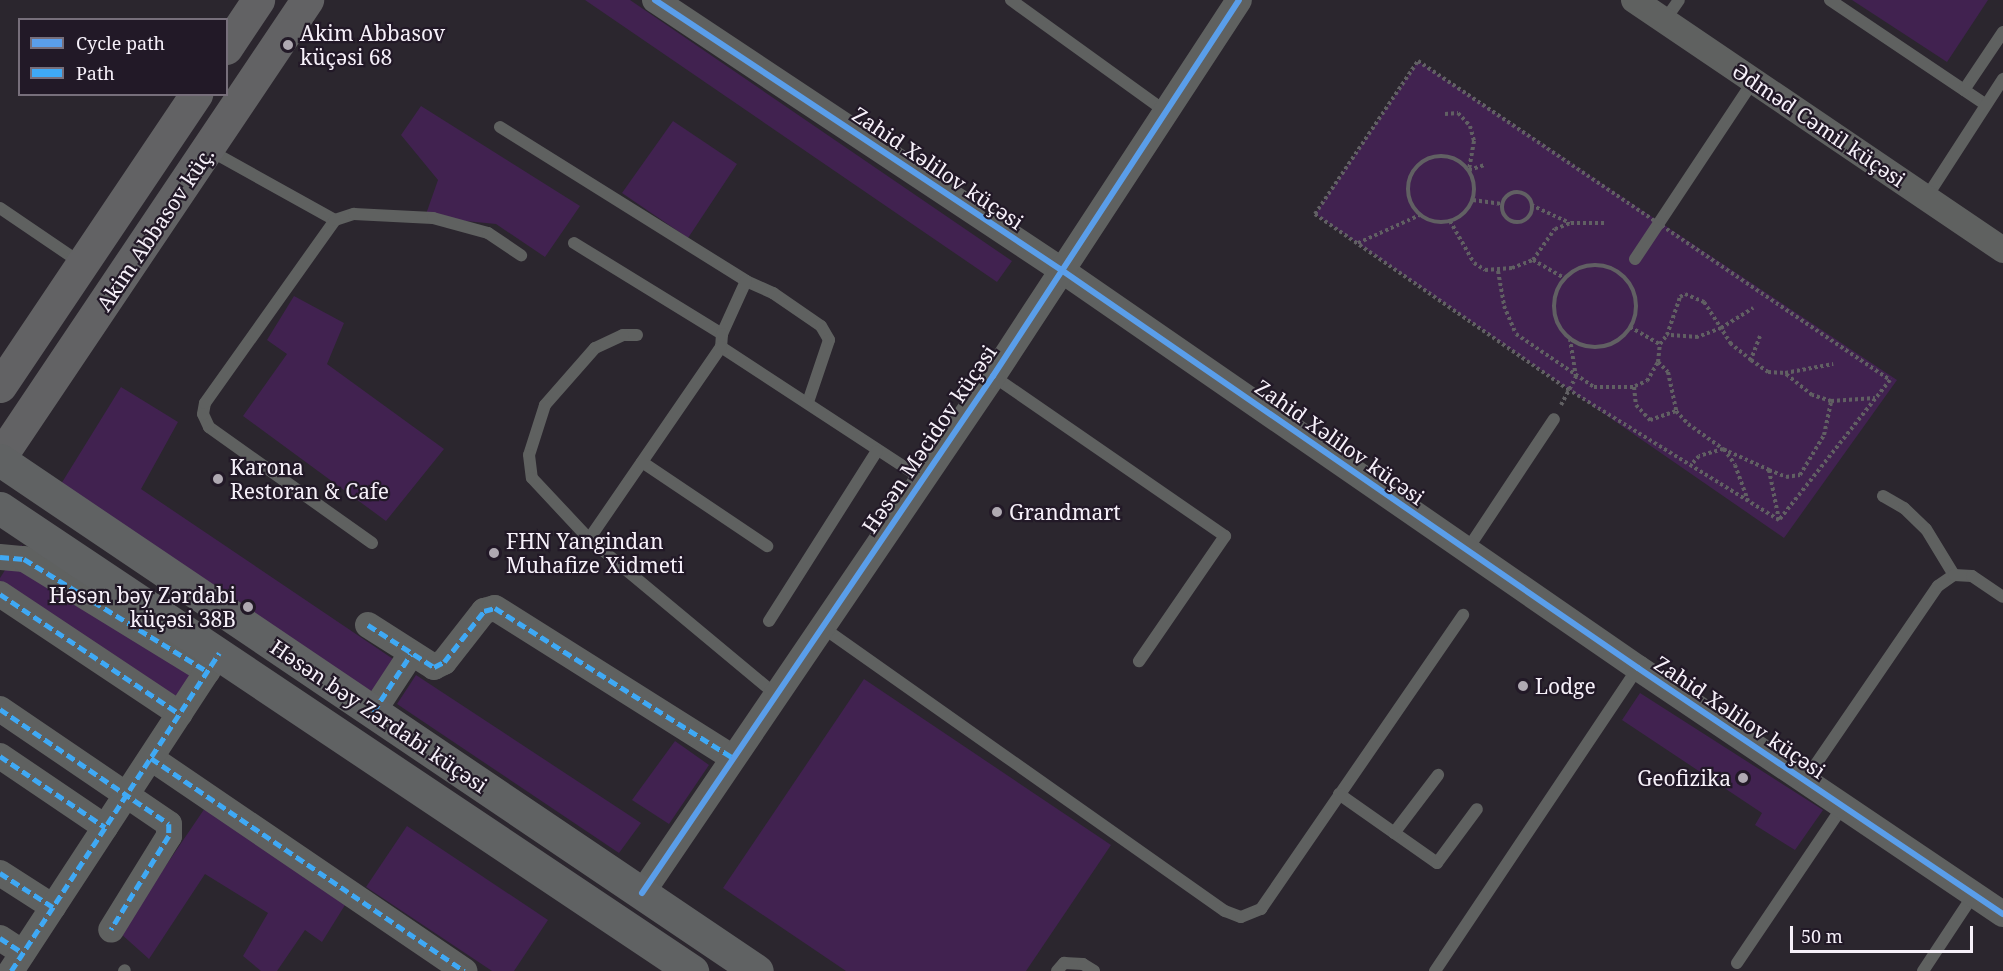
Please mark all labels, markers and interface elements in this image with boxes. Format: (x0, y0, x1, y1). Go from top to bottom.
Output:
legend (18, 18, 228, 96)
place label: Akim Abbasov küçəsi 68 (300, 20, 445, 70)
text: Cycle path (76, 31, 165, 55)
marker: Akim Abbasov küçəsi 68 (281, 38, 295, 52)
street label: Ədməd Cəmil küçəsi (1728, 58, 1910, 192)
text: Path (76, 61, 115, 85)
street label: Zahid Xəlilov küçəsi (848, 101, 1028, 235)
street label: Akim Abbasov küç. (91, 142, 219, 316)
street label: Həsən Məcidov küçəsi (857, 340, 1001, 538)
street label: Zahid Xəlilov küçəsi (1251, 374, 1429, 510)
place label: Karona Restoran & Cafe (230, 454, 389, 504)
marker: Karona Restoran & Cafe (211, 472, 225, 486)
place label: Grandmart (1009, 499, 1121, 525)
marker: Grandmart (990, 505, 1004, 519)
place label: FHN Yangindan Muhafize Xidmeti (506, 528, 684, 578)
marker: FHN Yangindan Muhafize Xidmeti (487, 546, 501, 560)
place label: Həsən bəy Zərdabi küçəsi 38B (49, 582, 236, 632)
marker: Həsən bəy Zərdabi küçəsi 38B (241, 600, 255, 614)
street label: Həsən bəy Zərdabi küçəsi (266, 634, 492, 798)
street label: Zahid Xəlilov küçəsi (1650, 650, 1830, 784)
place label: Lodge (1535, 673, 1596, 699)
marker: Lodge (1516, 679, 1530, 693)
place label: Geofizika (1637, 765, 1731, 791)
marker: Geofizika (1736, 771, 1750, 785)
scale bar (1793, 914, 1976, 952)
text: 50 m (1801, 924, 1843, 948)

